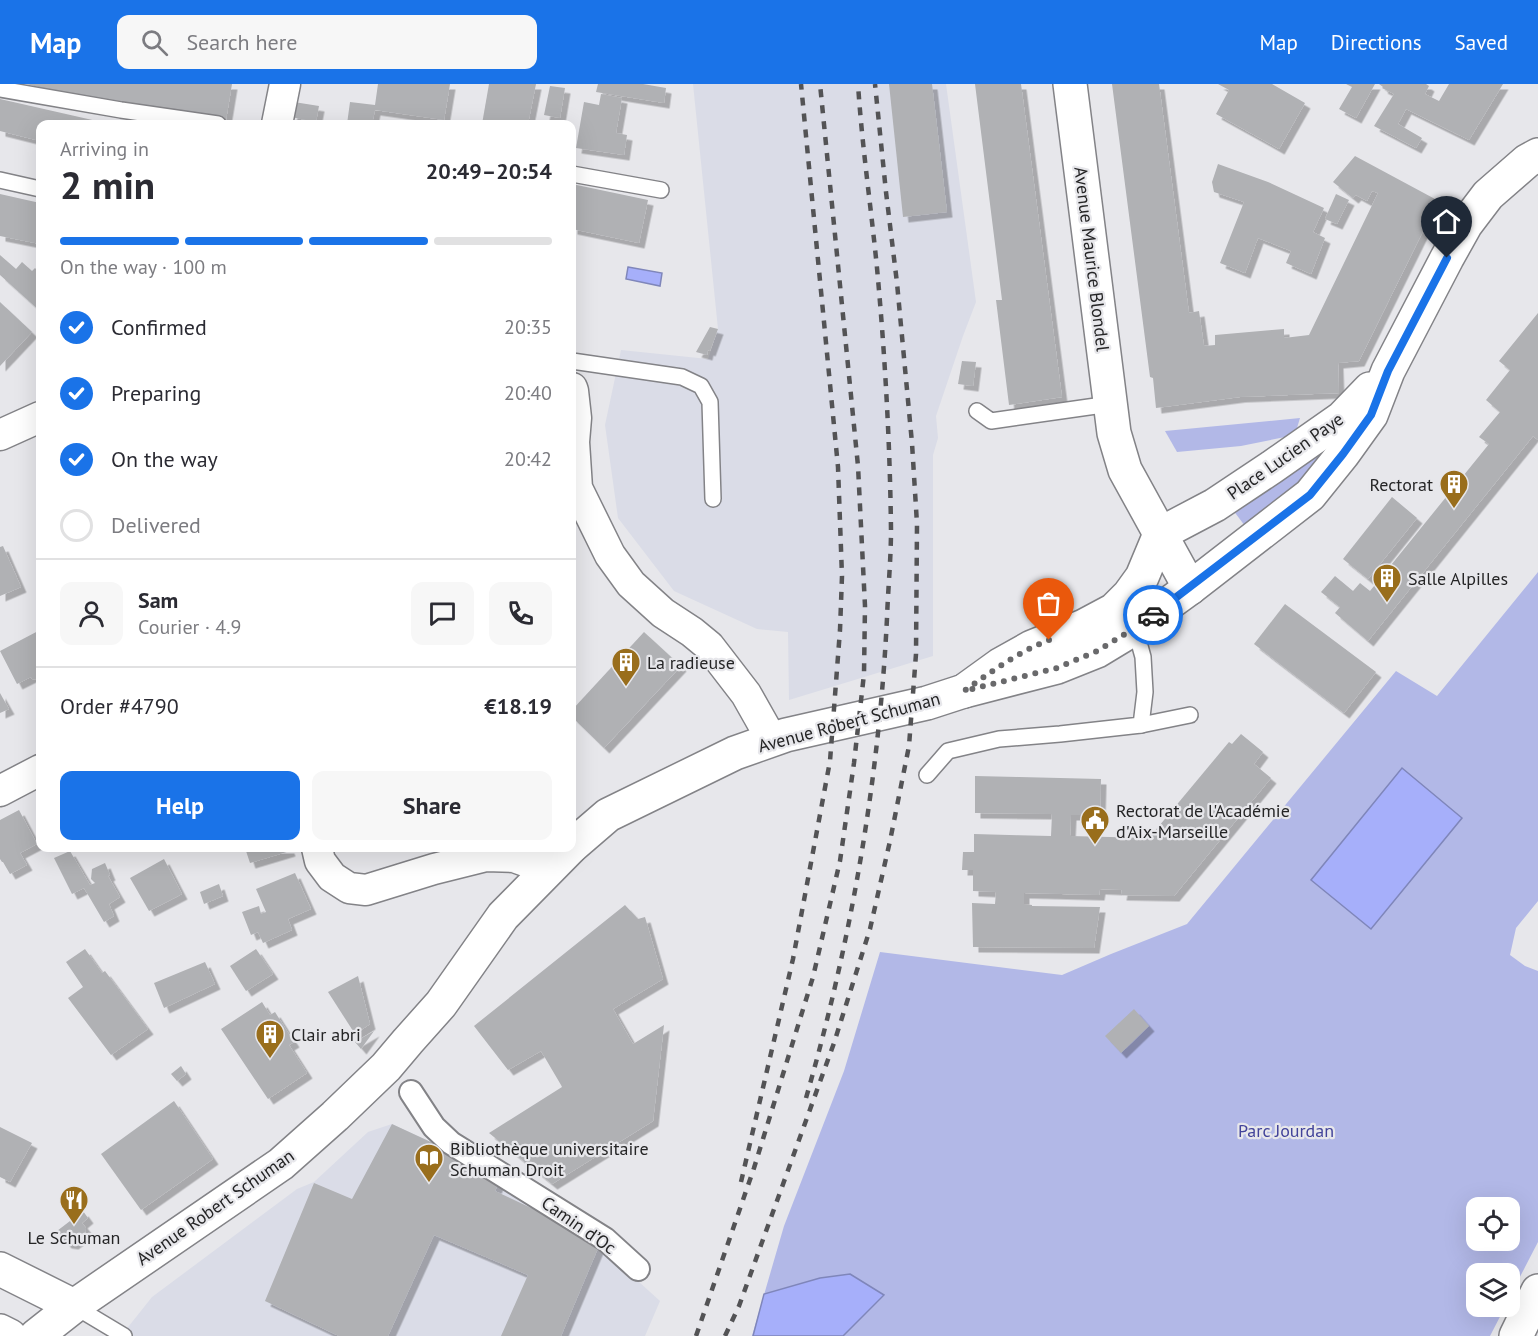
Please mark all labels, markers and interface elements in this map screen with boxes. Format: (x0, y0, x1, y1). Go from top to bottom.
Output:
search box (117, 15, 537, 69)
text: Map (30, 24, 81, 61)
icon: search (138, 26, 171, 59)
text: Search here (186, 28, 297, 56)
text: Map (1259, 29, 1298, 56)
text: Directions (1331, 29, 1422, 56)
text: Saved (1455, 29, 1508, 56)
text: Arriving in (60, 136, 149, 162)
text: 20:49–20:54 (426, 157, 552, 185)
text: 2 min (60, 159, 155, 210)
street label: Avenue Maurice Blondel (1069, 165, 1115, 353)
pin (1421, 196, 1472, 258)
icon: home (1430, 205, 1463, 238)
text: On the way · 100 m (60, 254, 227, 280)
icon: check (60, 311, 93, 344)
text: Confirmed (111, 313, 207, 341)
text: 20:35 (504, 314, 552, 340)
icon: check (60, 377, 93, 410)
text: Preparing (111, 379, 201, 407)
text: 20:40 (504, 380, 552, 406)
street label: Place Lucien Paye (1222, 407, 1348, 505)
icon: check (60, 443, 93, 476)
text: On the way (111, 445, 218, 473)
text: 20:42 (504, 446, 552, 472)
building icon: Rectorat (1438, 468, 1470, 510)
place label: Rectorat (1369, 473, 1433, 496)
text: Delivered (111, 511, 201, 539)
building icon: Salle Alpilles (1371, 562, 1403, 604)
place label: Salle Alpilles (1408, 567, 1508, 590)
pin (1023, 578, 1074, 640)
button: person (60, 582, 123, 645)
button: chat (411, 582, 474, 645)
button: phone (489, 582, 552, 645)
courier (1123, 585, 1183, 645)
text: Sam (138, 586, 178, 614)
icon: bag (1032, 587, 1065, 620)
icon: car (1137, 599, 1170, 632)
text: Courier · 4.9 (138, 614, 241, 640)
building icon: La radieuse (610, 646, 642, 688)
place label: La radieuse (647, 651, 735, 674)
street label: Avenue Robert Schuman (755, 687, 943, 757)
text: Order #4790 (60, 692, 179, 720)
text: €18.19 (484, 692, 552, 720)
button: Help (60, 771, 300, 840)
button: Share (312, 771, 552, 840)
place label: Rectorat de l'Académie d'Aix-Marseille (1116, 799, 1290, 843)
public building icon: Rectorat de l'Académie d'Aix-Marseille (1079, 804, 1111, 846)
building icon: Clair abri (254, 1018, 286, 1060)
place label: Clair abri (291, 1023, 361, 1046)
park label: Parc Jourdan (1238, 1119, 1334, 1142)
place label: Bibliothèque universitaire Schuman Droit (450, 1137, 649, 1181)
library icon: Bibliothèque universitaire Schuman Droit (413, 1142, 445, 1184)
street label: Avenue Robert Schuman (132, 1144, 298, 1270)
restaurant icon: Le Schuman (58, 1184, 90, 1226)
street label: Camin d’Oc (537, 1191, 621, 1259)
map controls (1466, 1197, 1520, 1317)
button: locate (1466, 1197, 1520, 1251)
place label: Le Schuman (28, 1226, 120, 1249)
button: layers (1466, 1263, 1520, 1317)

